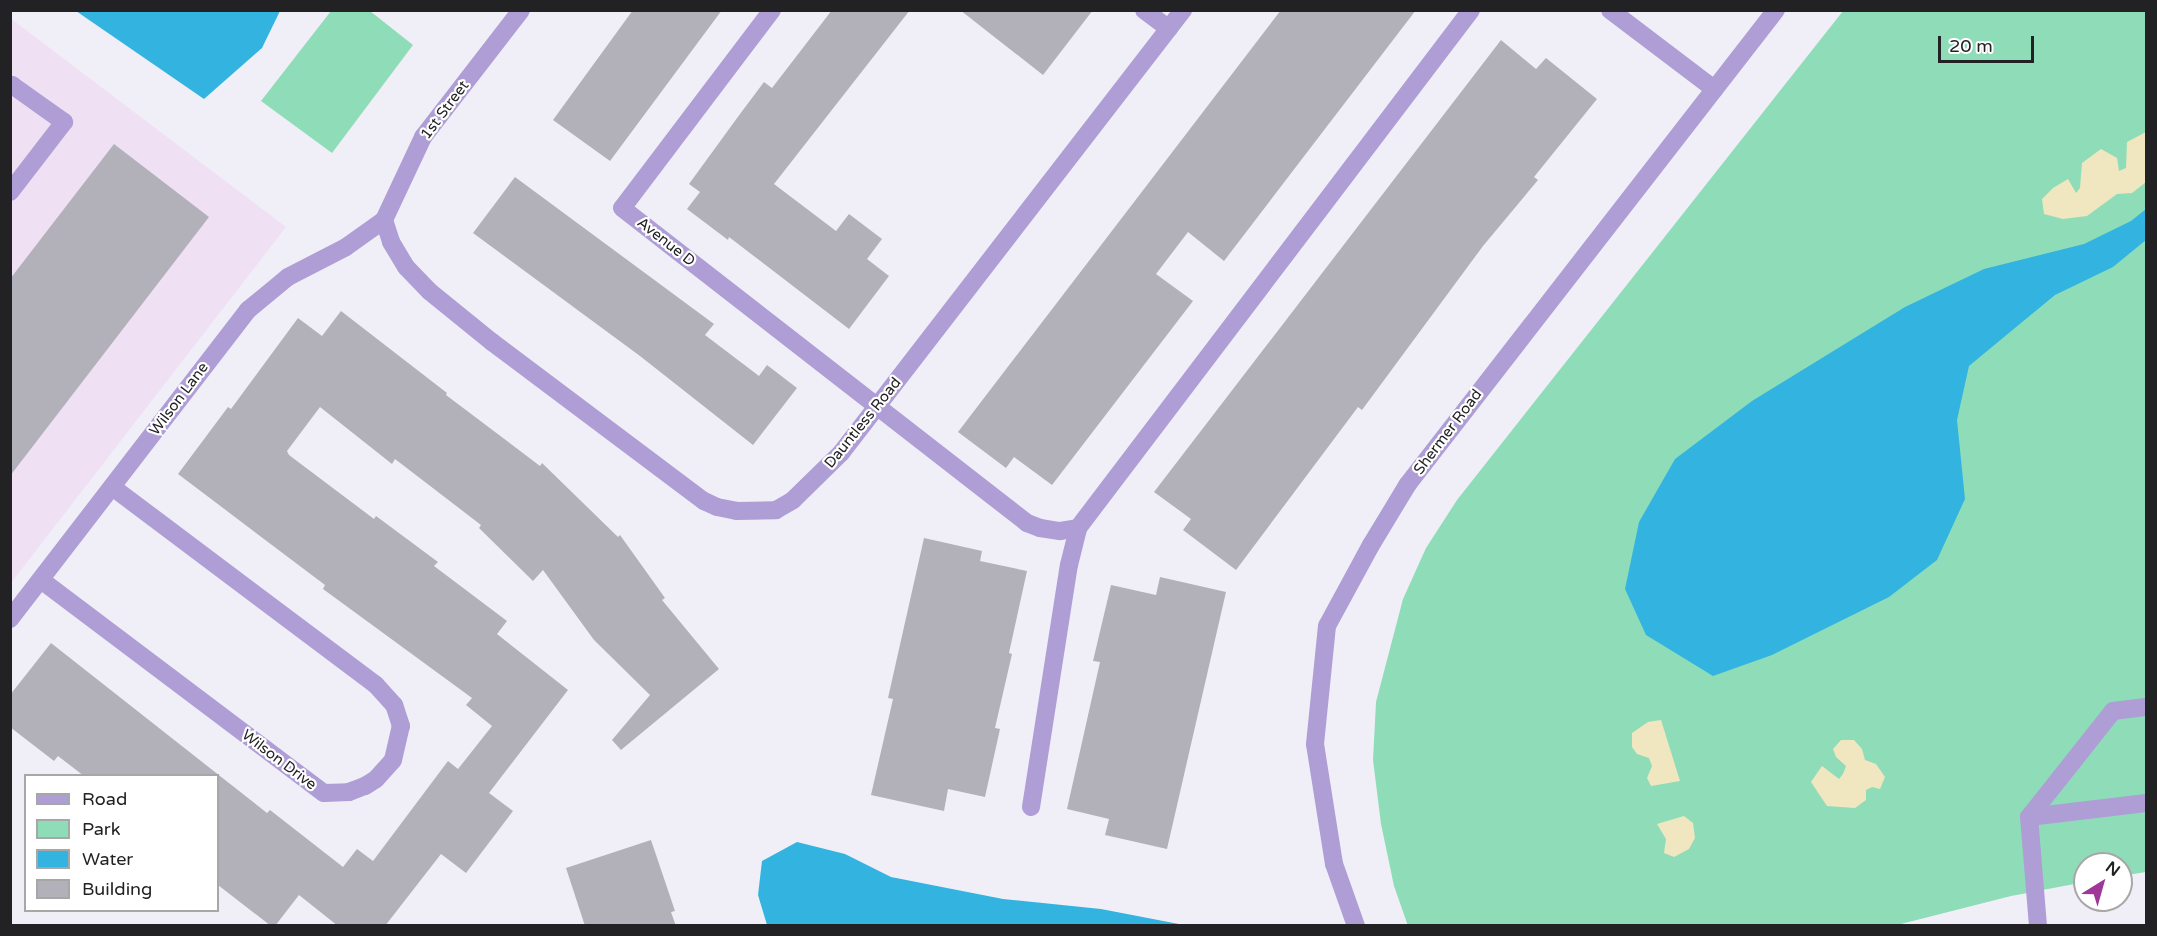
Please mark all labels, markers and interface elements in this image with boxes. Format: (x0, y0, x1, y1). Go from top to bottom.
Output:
scale bar (1941, 24, 2037, 62)
text: 20 m (1949, 35, 1993, 57)
street label: 1st Street (417, 77, 473, 143)
street label: Avenue D (633, 214, 699, 270)
street label: Wilson Lane (146, 359, 212, 439)
street label: Dauntless Road (821, 374, 905, 472)
street label: Shermer Road (1410, 386, 1486, 478)
street label: Wilson Drive (238, 726, 320, 794)
legend (24, 774, 219, 912)
text: Road (82, 788, 127, 810)
text: Park (82, 818, 120, 840)
text: Water (82, 848, 133, 870)
north arrow (2073, 852, 2133, 912)
text: N (2101, 857, 2124, 881)
text: Building (82, 878, 152, 900)

